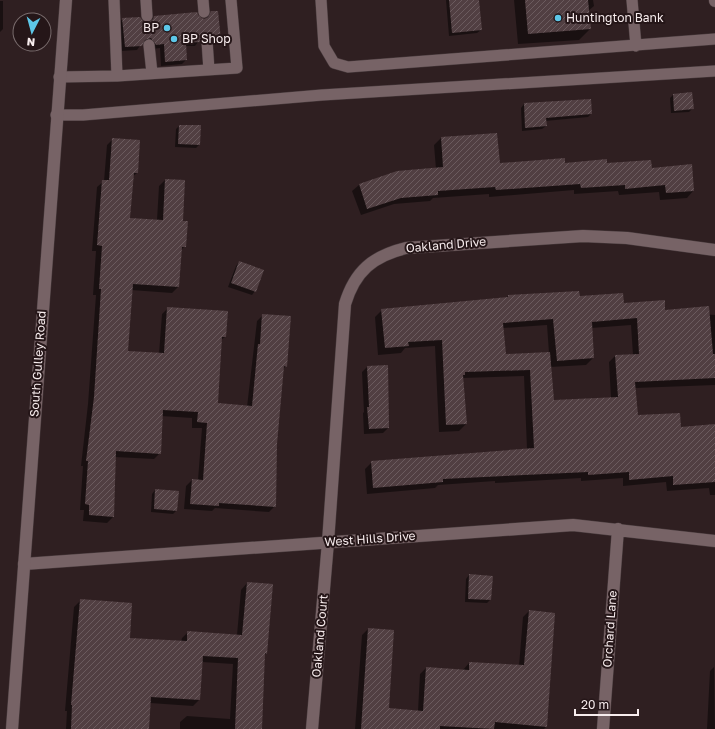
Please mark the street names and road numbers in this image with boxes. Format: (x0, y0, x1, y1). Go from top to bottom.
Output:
street label: Oakland Drive (405, 234, 487, 255)
street label: South Gulley Road (26, 310, 49, 418)
street label: West Hills Drive (324, 528, 416, 549)
street label: Orchard Lane (599, 590, 620, 668)
street label: Oakland Court (308, 594, 331, 678)

